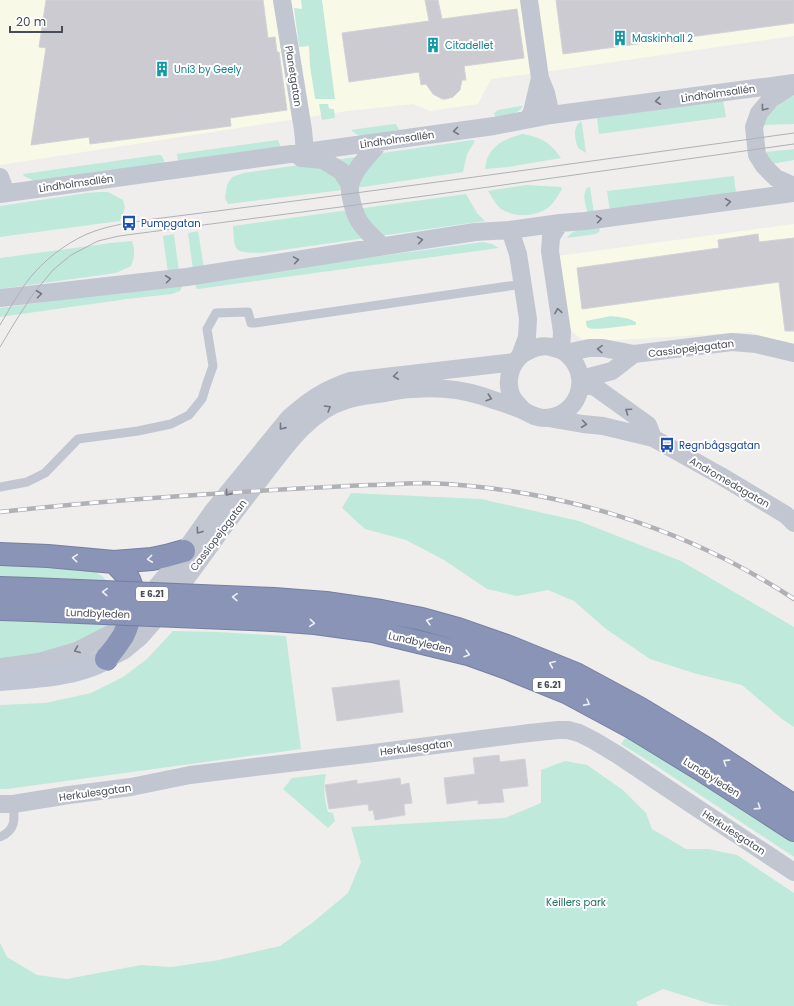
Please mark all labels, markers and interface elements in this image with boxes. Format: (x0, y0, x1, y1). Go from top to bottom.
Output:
scale bar (10, 8, 62, 34)
text: 20 m (16, 13, 46, 30)
building icon: Maskinhall 2 (611, 29, 629, 47)
place label: Maskinhall 2 (632, 31, 693, 46)
building icon: Citadellet (424, 36, 442, 54)
place label: Citadellet (445, 38, 494, 53)
street label: Planetgatan (281, 44, 306, 108)
building icon: Uni3 by Geely (153, 60, 171, 78)
place label: Uni3 by Geely (174, 62, 242, 77)
street label: Lindholmsallén (680, 81, 756, 106)
one-way arrow (655, 96, 661, 105)
one-way arrow (761, 104, 768, 111)
one-way arrow (453, 126, 459, 135)
street label: Lindholmsallén (359, 127, 435, 152)
street label: Lindholmsallén (38, 171, 114, 196)
one-way arrow (725, 197, 731, 206)
bus stop icon: Pumpgatan (120, 214, 138, 232)
one-way arrow (596, 215, 602, 224)
place label: Pumpgatan (141, 216, 201, 231)
one-way arrow (417, 236, 423, 245)
one-way arrow (293, 256, 300, 264)
one-way arrow (165, 275, 171, 284)
one-way arrow (36, 289, 42, 298)
one-way arrow (554, 308, 563, 314)
street label: Cassiopejagatan (647, 336, 735, 361)
one-way arrow (597, 344, 603, 353)
one-way arrow (393, 371, 399, 380)
one-way arrow (485, 394, 492, 402)
one-way arrow (324, 406, 331, 413)
one-way arrow (625, 409, 632, 416)
one-way arrow (581, 419, 587, 428)
one-way arrow (279, 423, 286, 430)
bus stop icon: Regnbågsgatan (658, 436, 676, 454)
place label: Regnbågsgatan (679, 438, 760, 453)
street label: Andromedagatan (687, 453, 773, 512)
one-way arrow (226, 488, 233, 495)
street label: Cassiopejagatan (186, 496, 250, 574)
one-way arrow (196, 527, 204, 534)
one-way arrow (72, 554, 78, 563)
one-way arrow (147, 554, 153, 563)
road number: E 6.21 (136, 587, 168, 601)
one-way arrow (102, 588, 108, 596)
one-way arrow (232, 593, 238, 602)
street label: Lundbyleden (66, 605, 130, 622)
one-way arrow (426, 617, 433, 626)
one-way arrow (309, 618, 315, 627)
street label: Lundbyleden (387, 628, 453, 657)
one-way arrow (73, 646, 80, 654)
one-way arrow (463, 649, 470, 658)
one-way arrow (549, 661, 557, 669)
road number: E 6.21 (533, 678, 565, 692)
one-way arrow (583, 699, 590, 706)
street label: Herkulesgatan (379, 736, 453, 759)
street label: Lundbyleden (680, 754, 743, 801)
one-way arrow (723, 759, 730, 767)
street label: Herkulesgatan (58, 780, 132, 805)
one-way arrow (754, 802, 761, 810)
street label: Herkulesgatan (699, 806, 768, 858)
park label: Keillers park (546, 895, 607, 910)

